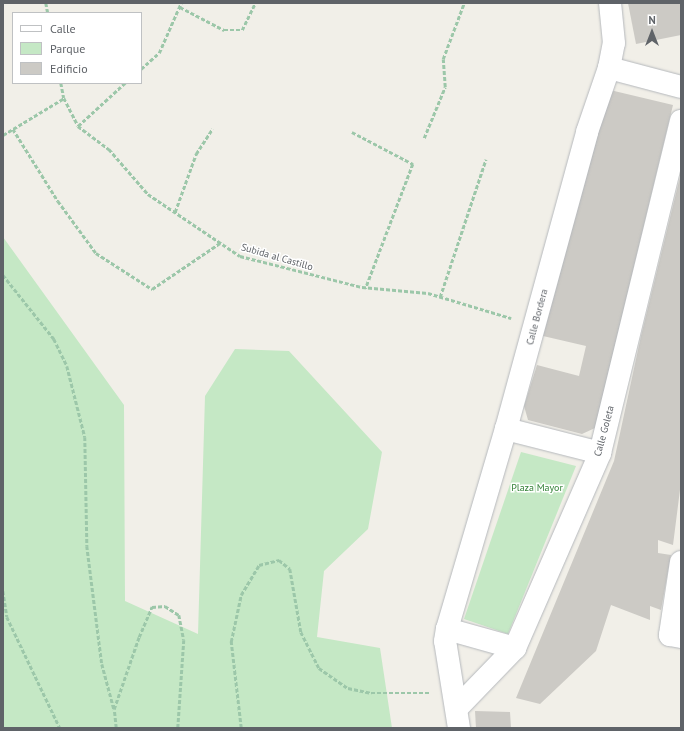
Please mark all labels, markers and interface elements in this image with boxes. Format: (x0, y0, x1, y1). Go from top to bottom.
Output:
legend (12, 12, 142, 84)
north arrow (632, 12, 672, 52)
text: N (648, 13, 656, 27)
text: Calle (50, 21, 76, 36)
text: Parque (50, 41, 85, 56)
text: Edificio (50, 61, 88, 76)
street label: Subida al Castillo (240, 241, 314, 273)
street label: Calle Bordera (524, 288, 550, 346)
street label: Calle Goleta (591, 404, 617, 458)
park label: Plaza Mayor (511, 482, 563, 494)

